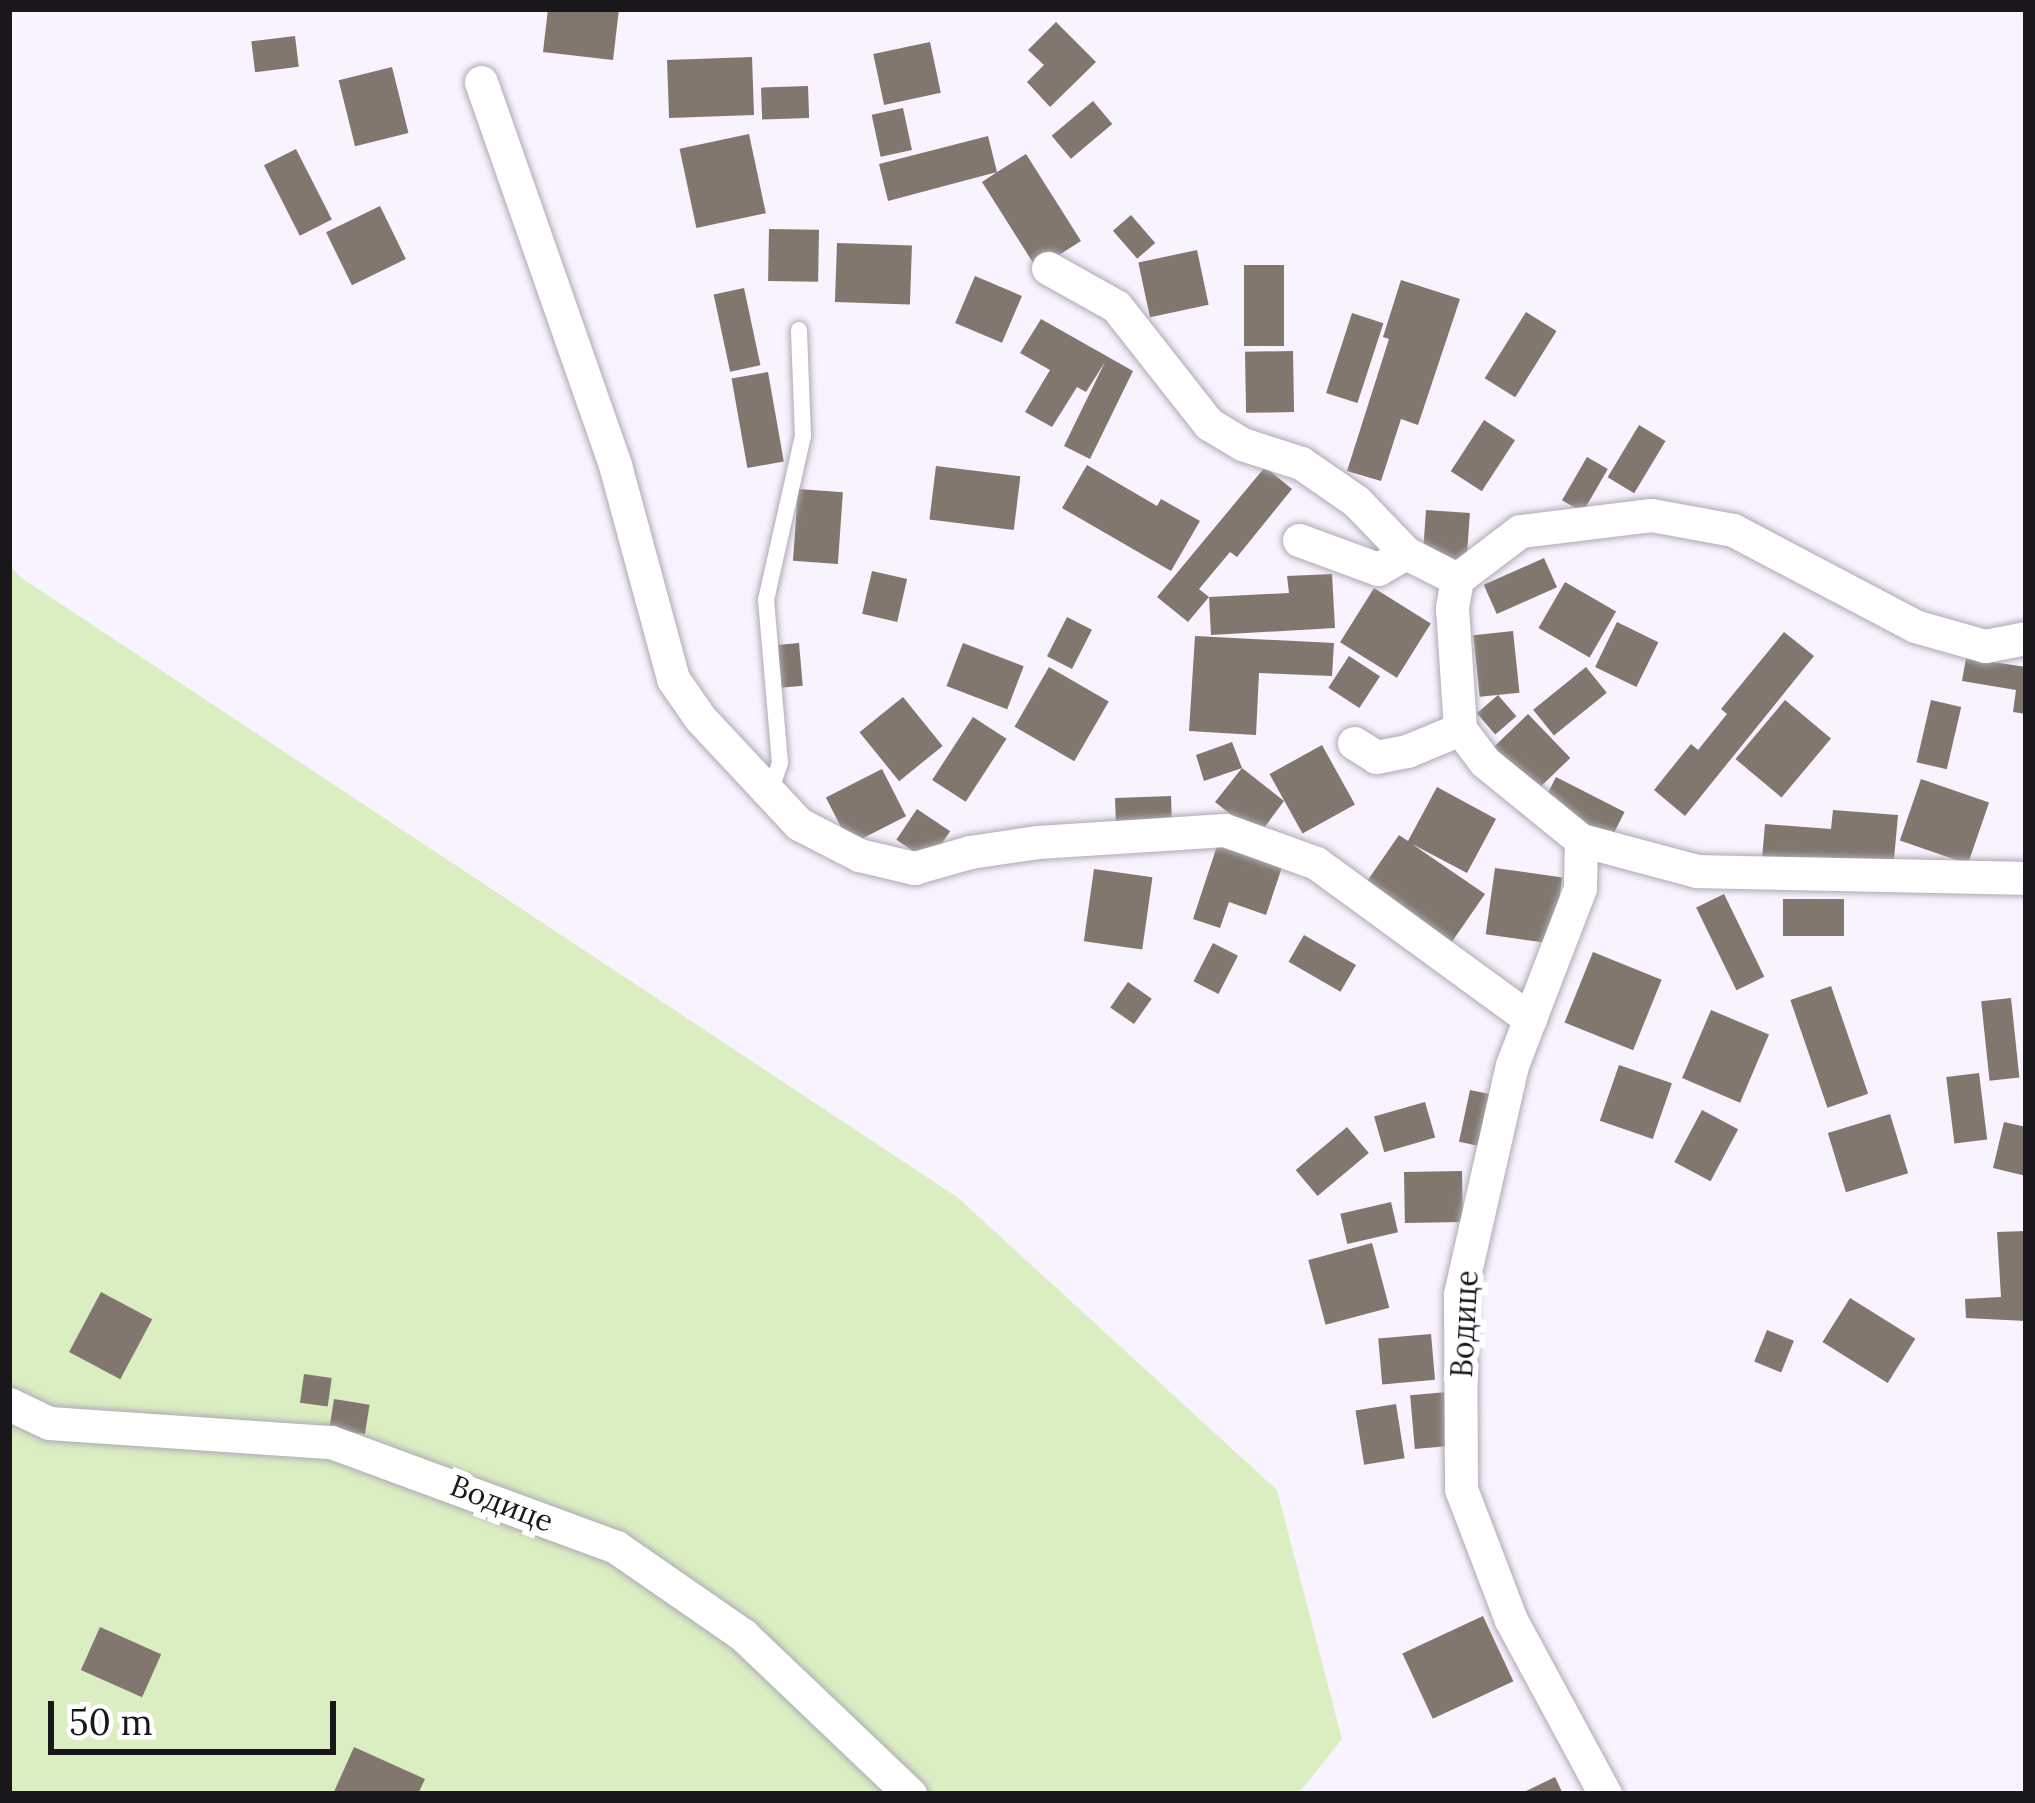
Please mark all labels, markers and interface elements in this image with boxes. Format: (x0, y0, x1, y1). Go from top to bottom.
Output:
street label: Водице (1443, 1269, 1485, 1379)
street label: Водице (445, 1467, 559, 1539)
scale bar (54, 1677, 342, 1751)
text: 50 m (69, 1699, 153, 1745)

